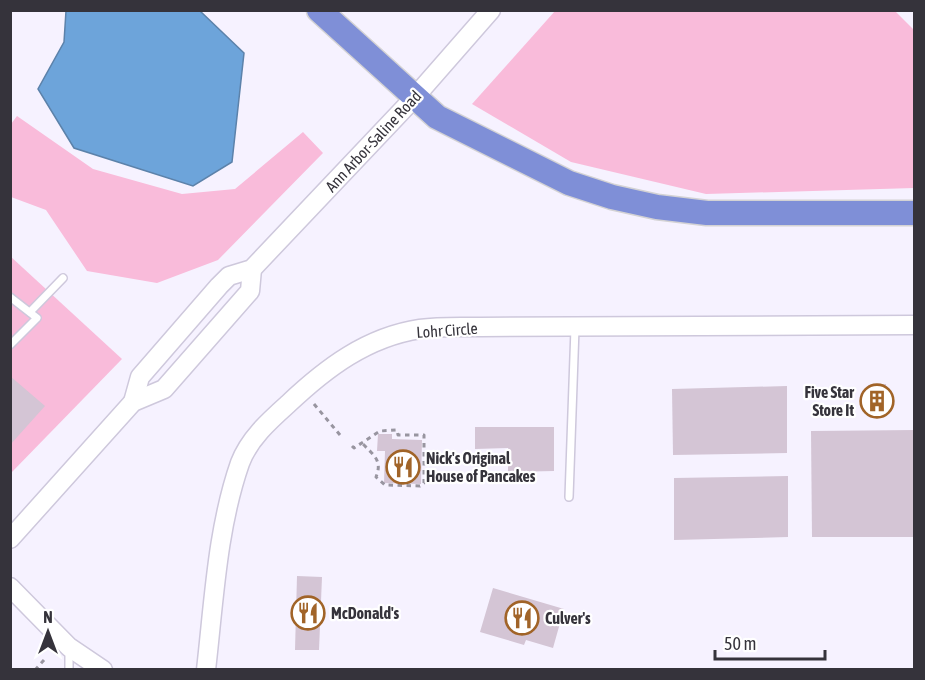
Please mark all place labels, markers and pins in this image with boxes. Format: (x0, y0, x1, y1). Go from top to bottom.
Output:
place label: Five Star Store It (804, 383, 854, 419)
building icon: Five Star Store It (859, 383, 895, 419)
restaurant icon: Nick's Original House of Pancakes (385, 449, 421, 485)
place label: Nick's Original House of Pancakes (426, 449, 536, 485)
restaurant icon: McDonald's (290, 595, 326, 631)
restaurant icon: Culver's (504, 600, 540, 636)
place label: McDonald's (331, 604, 400, 622)
place label: Culver's (545, 609, 591, 627)

